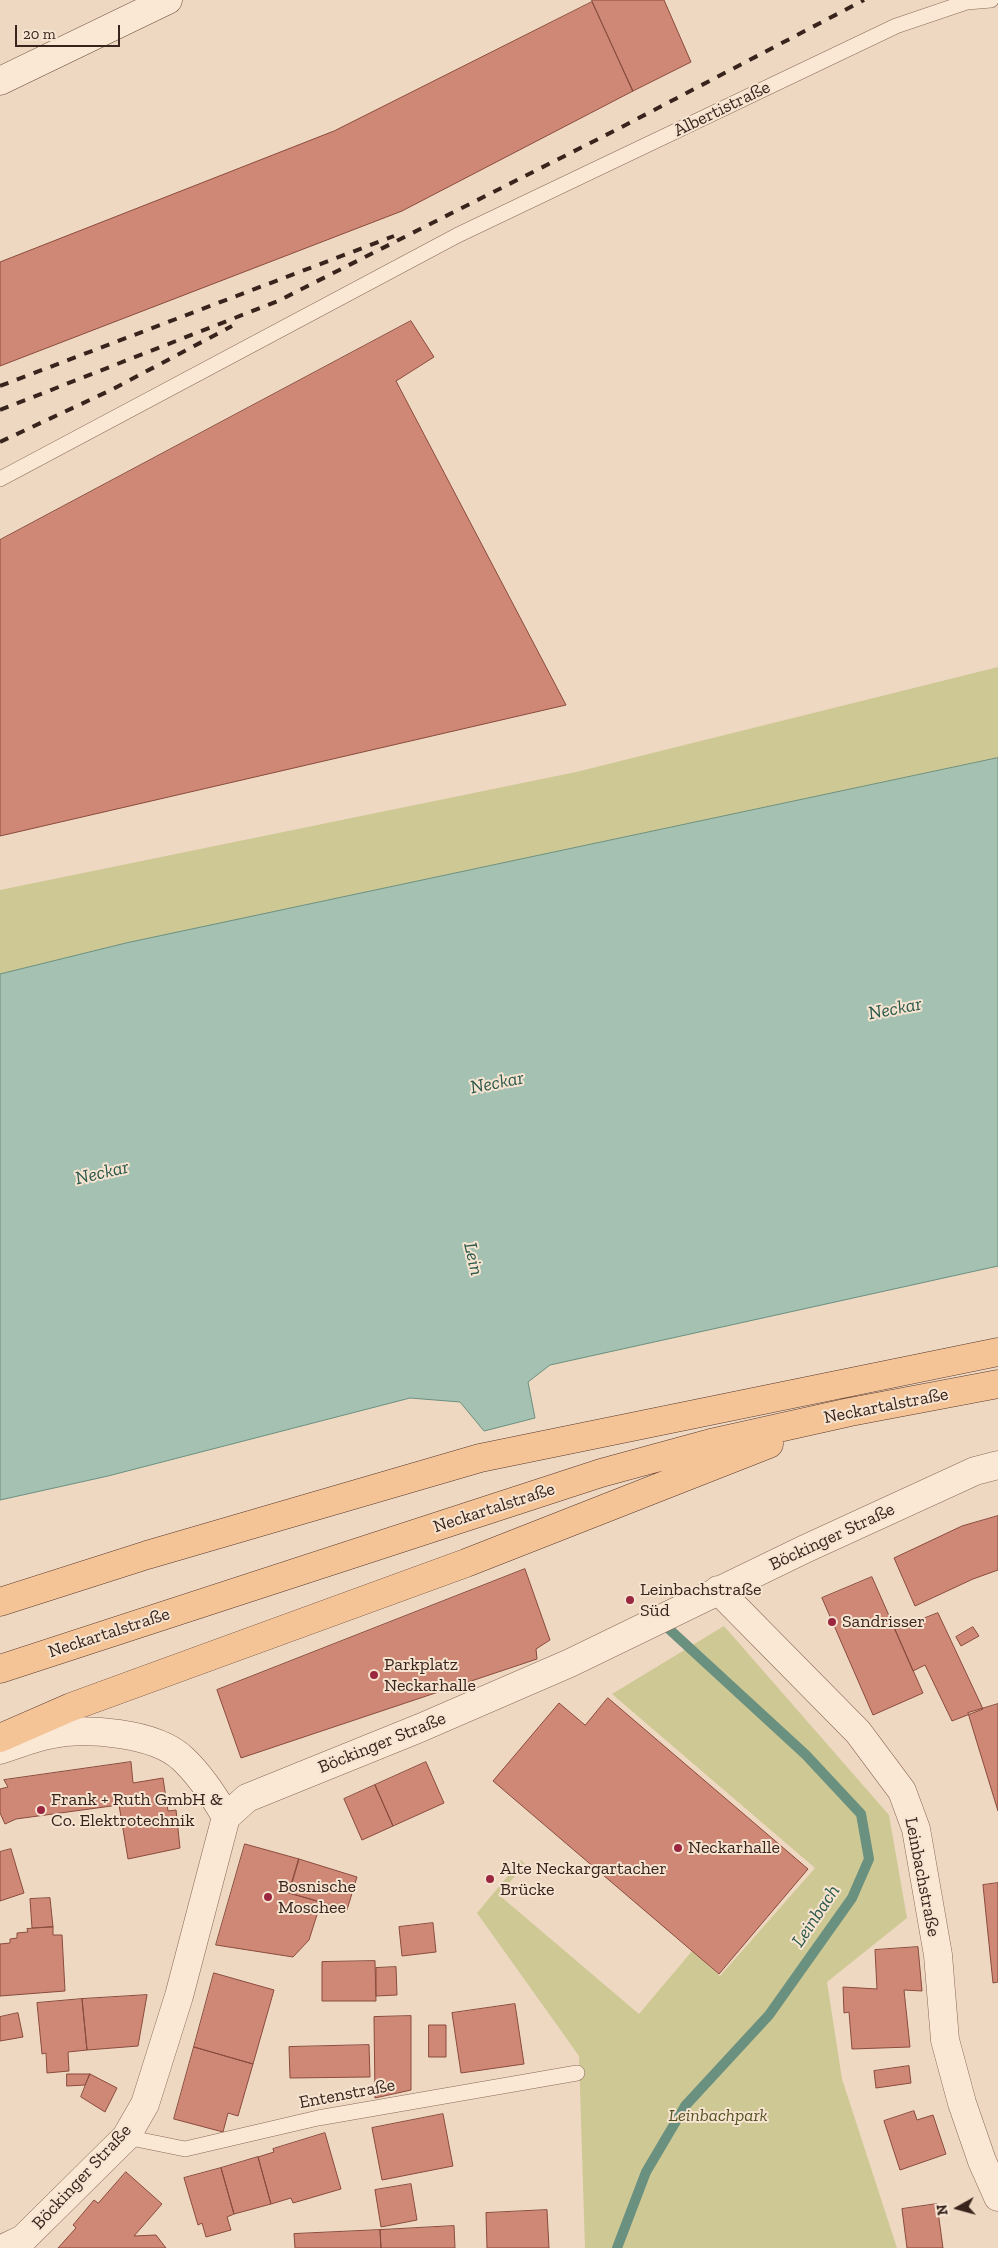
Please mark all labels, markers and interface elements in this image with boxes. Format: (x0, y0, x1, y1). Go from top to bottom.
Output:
scale bar (18, 15, 122, 47)
text: 20 m (23, 25, 56, 43)
street label: Albertistraße (670, 76, 774, 142)
water label: Neckar (866, 993, 924, 1025)
water label: Neckar (468, 1067, 526, 1099)
water label: Neckar (73, 1156, 131, 1190)
water label: Lein (458, 1240, 488, 1278)
street label: Neckartalstraße (822, 1383, 950, 1429)
street label: Neckartalstraße (431, 1478, 557, 1538)
street label: Böckinger Straße (766, 1499, 898, 1575)
place label: Leinbachstraße Süd (640, 1579, 761, 1622)
marker: Leinbachstraße Süd (624, 1594, 636, 1606)
street label: Neckartalstraße (46, 1603, 172, 1663)
place label: Sandrisser (842, 1611, 925, 1633)
marker: Sandrisser (826, 1616, 838, 1628)
place label: Parkplatz Neckarhalle (384, 1654, 476, 1696)
marker: Parkplatz Neckarhalle (368, 1669, 380, 1681)
street label: Böckinger Straße (315, 1708, 449, 1778)
place label: Frank + Ruth GmbH & Co. Elektrotechnik (51, 1789, 223, 1832)
marker: Frank + Ruth GmbH & Co. Elektrotechnik (35, 1804, 47, 1816)
street label: Leinbachstraße (900, 1815, 944, 1939)
place label: Neckarhalle (688, 1837, 780, 1859)
marker: Neckarhalle (672, 1842, 684, 1854)
place label: Alte Neckargartacher Brücke (500, 1858, 667, 1900)
marker: Alte Neckargartacher Brücke (484, 1873, 496, 1885)
place label: Bosnische Moschee (278, 1876, 356, 1918)
water label: Leinbach (787, 1881, 845, 1951)
marker: Bosnische Moschee (262, 1891, 274, 1903)
street label: Entenstraße (297, 2074, 397, 2114)
park label: Leinbachpark (668, 2105, 768, 2127)
street label: Böckinger Straße (28, 2120, 136, 2234)
north arrow (933, 2183, 983, 2233)
text: N (934, 2204, 952, 2216)

